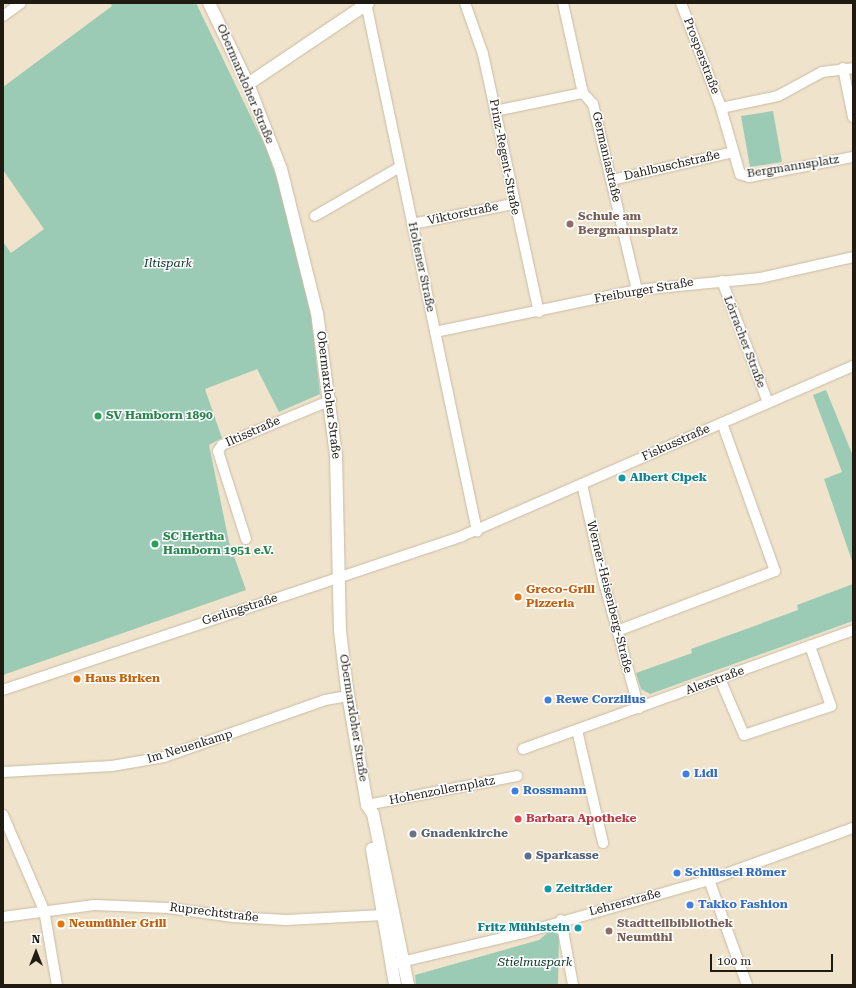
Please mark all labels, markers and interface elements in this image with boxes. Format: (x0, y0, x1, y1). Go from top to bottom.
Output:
street label: Prosperstraße (680, 16, 722, 96)
street label: Obermarxloher Straße (213, 22, 277, 146)
street label: Prinz-Regent-Straße (486, 98, 522, 216)
street label: Germaniastraße (589, 110, 623, 204)
street label: Dahlbuschstraße (623, 148, 721, 184)
street label: Bergmannsplatz (746, 153, 840, 181)
street label: Viktorstraße (426, 199, 500, 229)
place label: Schule am Bergmannsplatz (578, 210, 678, 238)
marker: Schule am Bergmannsplatz (565, 219, 575, 229)
street label: Holtener Straße (404, 221, 438, 313)
park label: Iltispark (144, 257, 192, 271)
street label: Freiburger Straße (593, 275, 695, 307)
street label: Lörracher Straße (720, 294, 768, 390)
street label: Obermarxloher Straße (313, 330, 343, 460)
place label: SV Hamborn 1890 (106, 409, 213, 423)
marker: SV Hamborn 1890 (93, 411, 103, 421)
street label: Iltisstraße (224, 414, 282, 450)
street label: Fiskusstraße (640, 422, 712, 464)
place label: Albert Cipek (630, 471, 707, 485)
marker: Albert Cipek (617, 473, 627, 483)
street label: Werner-Heisenberg-Straße (583, 519, 635, 675)
place label: SC Hertha Hamborn 1951 e.V. (163, 530, 274, 558)
marker: SC Hertha Hamborn 1951 e.V. (150, 539, 160, 549)
place label: Greco-Grill Pizzeria (526, 583, 595, 611)
street label: Gerlingstraße (200, 591, 280, 629)
marker: Greco-Grill Pizzeria (513, 592, 523, 602)
street label: Obermarxloher Straße (336, 653, 370, 783)
street label: Alexstraße (684, 664, 746, 698)
place label: Haus Birken (85, 672, 160, 686)
marker: Haus Birken (72, 674, 82, 684)
place label: Rewe Corzilius (556, 693, 646, 707)
marker: Rewe Corzilius (543, 695, 553, 705)
street label: Im Neuenkamp (145, 727, 235, 767)
place label: Lidl (694, 767, 718, 781)
marker: Lidl (681, 769, 691, 779)
street label: Hohenzollernplatz (388, 774, 496, 808)
place label: Rossmann (523, 784, 586, 798)
marker: Rossmann (510, 786, 520, 796)
place label: Barbara Apotheke (526, 812, 637, 826)
marker: Barbara Apotheke (513, 814, 523, 824)
place label: Gnadenkirche (421, 827, 508, 841)
marker: Gnadenkirche (408, 829, 418, 839)
place label: Sparkasse (536, 849, 599, 863)
marker: Sparkasse (523, 851, 533, 861)
place label: Schlüssel Römer (685, 866, 786, 880)
marker: Schlüssel Römer (672, 868, 682, 878)
place label: Zeiträder (556, 882, 612, 896)
marker: Zeiträder (543, 884, 553, 894)
street label: Lehrerstraße (588, 887, 662, 919)
place label: Takko Fashion (698, 898, 788, 912)
street label: Ruprechtstraße (169, 900, 259, 926)
marker: Takko Fashion (685, 900, 695, 910)
place label: Neumühler Grill (69, 917, 167, 931)
place label: Stadtteilbibliothek Neumühl (617, 917, 733, 945)
marker: Neumühler Grill (56, 919, 66, 929)
place label: Fritz Mühlstein (478, 921, 570, 935)
marker: Fritz Mühlstein (573, 923, 583, 933)
marker: Stadtteilbibliothek Neumühl (604, 926, 614, 936)
north arrow (16, 932, 56, 972)
text: N (32, 933, 40, 946)
scale bar (712, 946, 835, 972)
text: 100 m (717, 954, 751, 968)
park label: Stielmuspark (498, 956, 572, 970)

